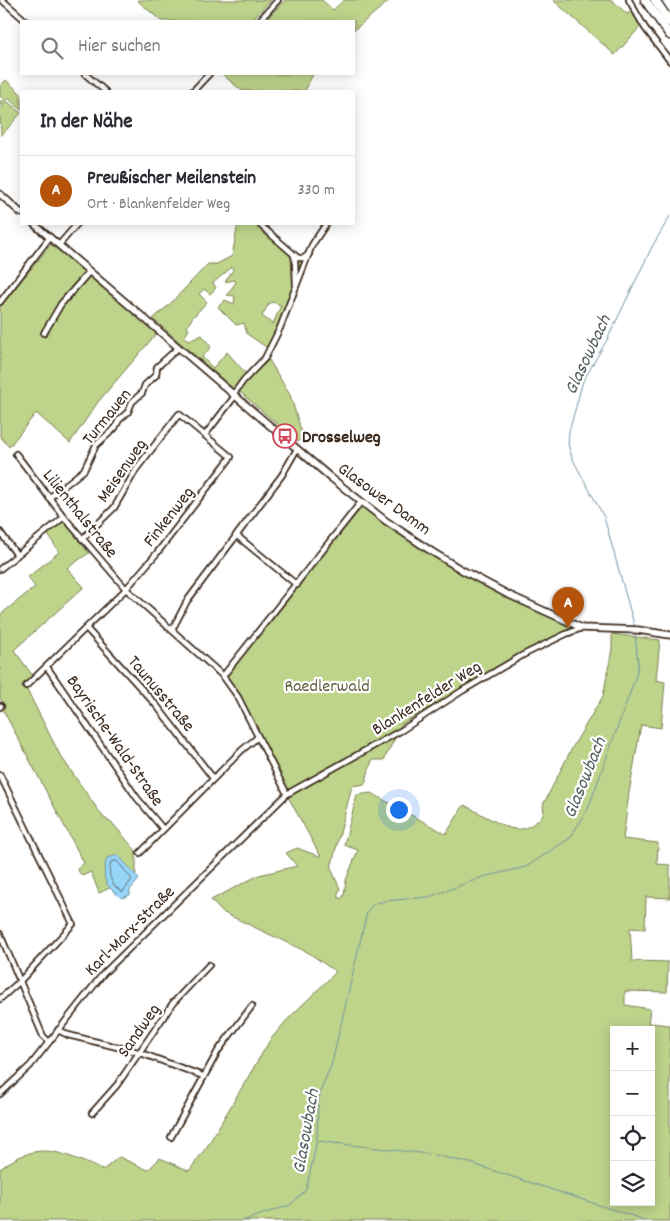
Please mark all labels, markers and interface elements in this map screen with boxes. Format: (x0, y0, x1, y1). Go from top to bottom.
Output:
search box (20, 20, 355, 75)
icon: search (38, 34, 66, 62)
text: Hier suchen (78, 34, 161, 61)
text: In der Nähe (40, 108, 132, 138)
text: Preußischer Meilenstein (87, 166, 256, 193)
text: A (52, 179, 60, 202)
text: 330 m (297, 179, 335, 202)
text: Ort · Blankenfelder Weg (87, 193, 230, 216)
water label: Glasowbach (559, 310, 620, 400)
street label: Turmauen (77, 384, 139, 451)
bus stop icon: Drosselweg (272, 423, 298, 449)
place label: Drosselweg (302, 426, 381, 451)
street label: Meisenweg (92, 434, 154, 508)
street label: Glasower Damm (332, 458, 435, 543)
street label: Lilienthalstraße (35, 465, 123, 564)
street label: Finkenweg (138, 482, 202, 553)
pin: A (552, 587, 584, 628)
street label: Taunusstraße (121, 651, 200, 738)
street label: Blankenfelder Weg (368, 655, 487, 743)
street label: Bayrische-Wald-Straße (59, 671, 169, 812)
park label: Raedlerwald (284, 675, 370, 700)
water label: Glasowbach (558, 733, 615, 823)
your location (386, 797, 412, 823)
street label: Karl-Marx-Straße (80, 881, 182, 983)
street label: Sandweg (112, 999, 168, 1063)
map controls (610, 1026, 655, 1206)
button: + (610, 1026, 655, 1071)
button: − (610, 1071, 655, 1116)
water label: Glasowbach (287, 1086, 328, 1176)
button: locate (610, 1116, 655, 1161)
button: layers (610, 1161, 655, 1206)

